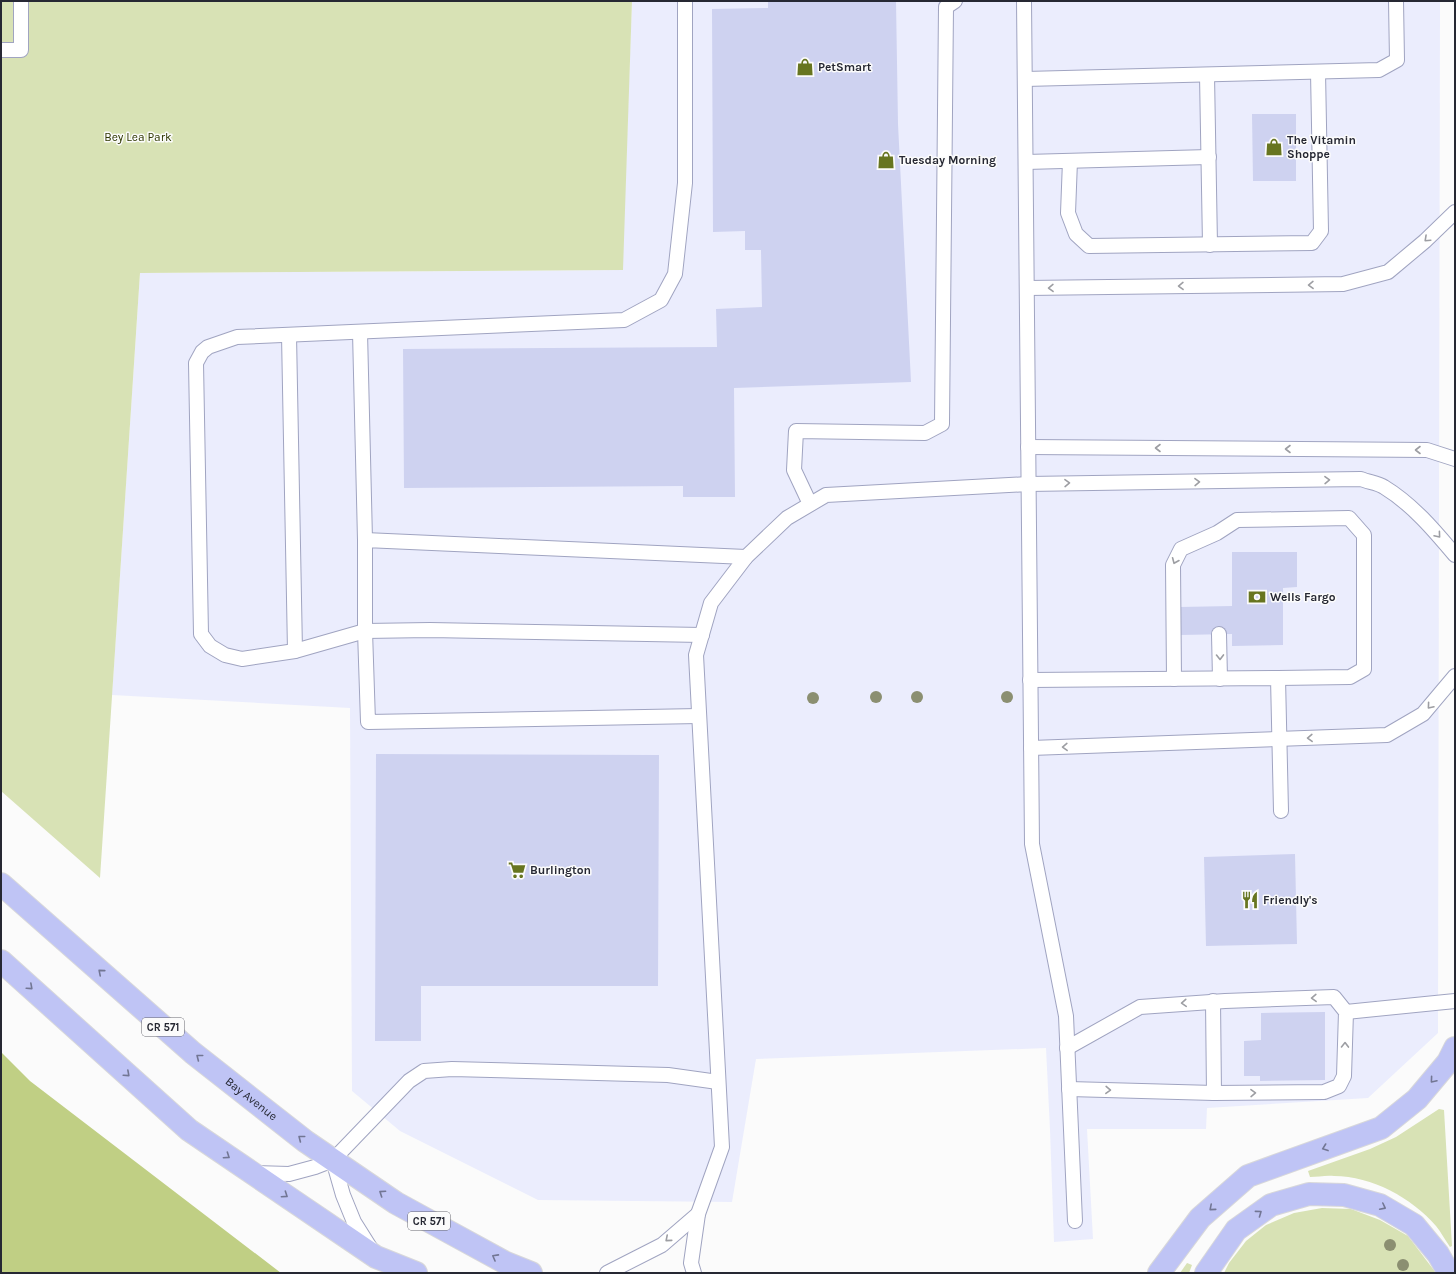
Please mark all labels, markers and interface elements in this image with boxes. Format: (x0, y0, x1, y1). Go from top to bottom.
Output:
shop icon: PetSmart (795, 57, 815, 77)
place label: PetSmart (818, 60, 872, 74)
park label: Bey Lea Park (104, 130, 172, 144)
place label: The Vitamin Shoppe (1287, 133, 1356, 161)
shop icon: The Vitamin Shoppe (1264, 137, 1284, 157)
shop icon: Tuesday Morning (876, 150, 896, 170)
place label: Tuesday Morning (899, 153, 996, 167)
one-way arrow (1424, 234, 1432, 242)
one-way arrow (1308, 281, 1314, 289)
one-way arrow (1178, 282, 1184, 290)
one-way arrow (1048, 284, 1054, 292)
one-way arrow (1155, 444, 1161, 452)
one-way arrow (1285, 445, 1291, 453)
one-way arrow (1415, 446, 1421, 454)
one-way arrow (1324, 476, 1330, 484)
one-way arrow (1194, 477, 1200, 486)
one-way arrow (1064, 479, 1070, 487)
one-way arrow (1433, 530, 1440, 537)
one-way arrow (1172, 558, 1180, 565)
bank icon: Wells Fargo (1247, 587, 1267, 607)
place label: Wells Fargo (1270, 590, 1336, 604)
one-way arrow (1216, 654, 1224, 660)
one-way arrow (1428, 701, 1435, 709)
one-way arrow (1307, 734, 1313, 742)
one-way arrow (1062, 742, 1068, 751)
supermarket icon: Burlington (507, 860, 527, 880)
place label: Burlington (530, 863, 591, 877)
restaurant icon: Friendly's (1240, 890, 1260, 910)
place label: Friendly's (1263, 893, 1318, 907)
one-way arrow (98, 969, 106, 977)
one-way arrow (25, 982, 33, 989)
one-way arrow (1311, 994, 1317, 1002)
one-way arrow (1181, 999, 1187, 1008)
road number: CR 571 (142, 1018, 184, 1036)
one-way arrow (1341, 1042, 1349, 1048)
one-way arrow (196, 1055, 203, 1062)
one-way arrow (122, 1069, 129, 1076)
street label: Bay Avenue (223, 1074, 280, 1124)
one-way arrow (1430, 1075, 1437, 1082)
one-way arrow (1105, 1086, 1111, 1094)
one-way arrow (1250, 1089, 1256, 1097)
one-way arrow (298, 1136, 305, 1143)
one-way arrow (1322, 1143, 1329, 1151)
one-way arrow (223, 1151, 230, 1159)
one-way arrow (280, 1190, 287, 1197)
one-way arrow (379, 1190, 386, 1198)
one-way arrow (1379, 1202, 1386, 1210)
one-way arrow (1209, 1203, 1217, 1210)
one-way arrow (1255, 1210, 1262, 1218)
road number: CR 571 (408, 1212, 450, 1230)
one-way arrow (666, 1235, 673, 1242)
one-way arrow (492, 1255, 499, 1262)

